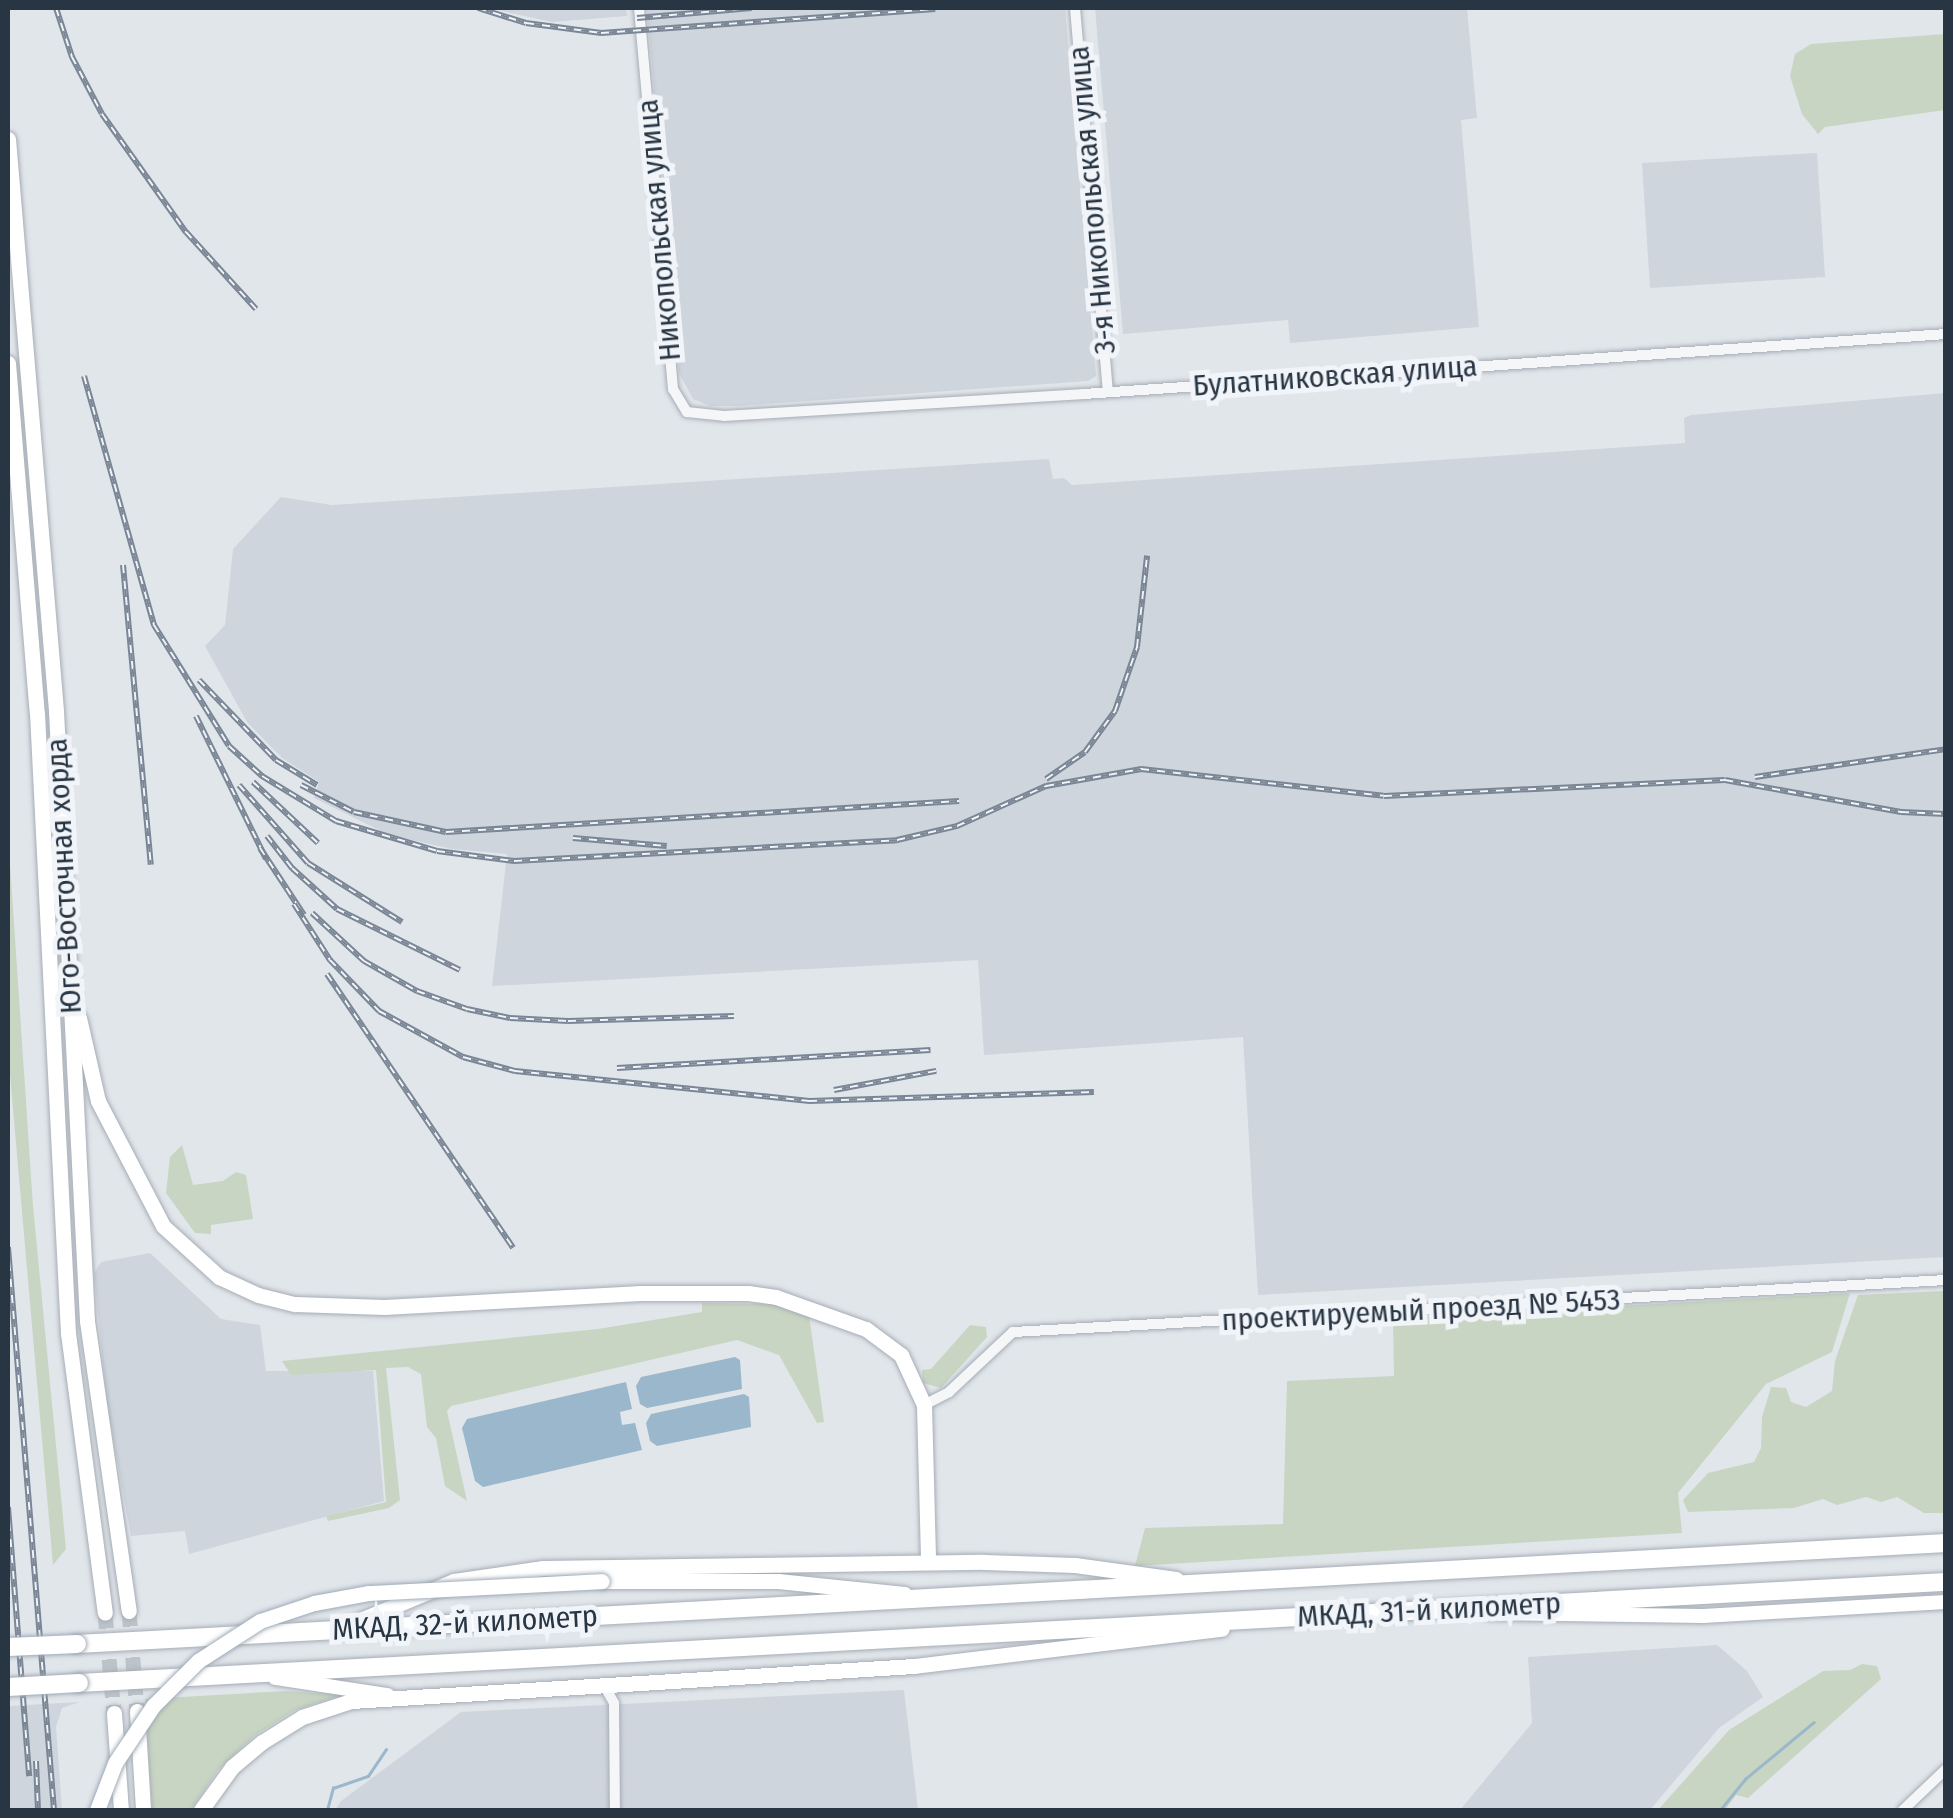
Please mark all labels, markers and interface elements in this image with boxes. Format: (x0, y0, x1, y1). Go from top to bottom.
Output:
street label: 3-я Никопольская улица (1061, 45, 1123, 355)
street label: Никопольская улица (630, 98, 688, 362)
street label: Булатниковская улица (1191, 348, 1479, 404)
street label: Юго-Восточная хорда (39, 737, 89, 1015)
street label: проектируемый проезд № 5453 (1221, 1282, 1621, 1338)
street label: МКАД, 31-й километр (1296, 1585, 1562, 1635)
street label: МКАД, 32-й километр (331, 1598, 599, 1648)

